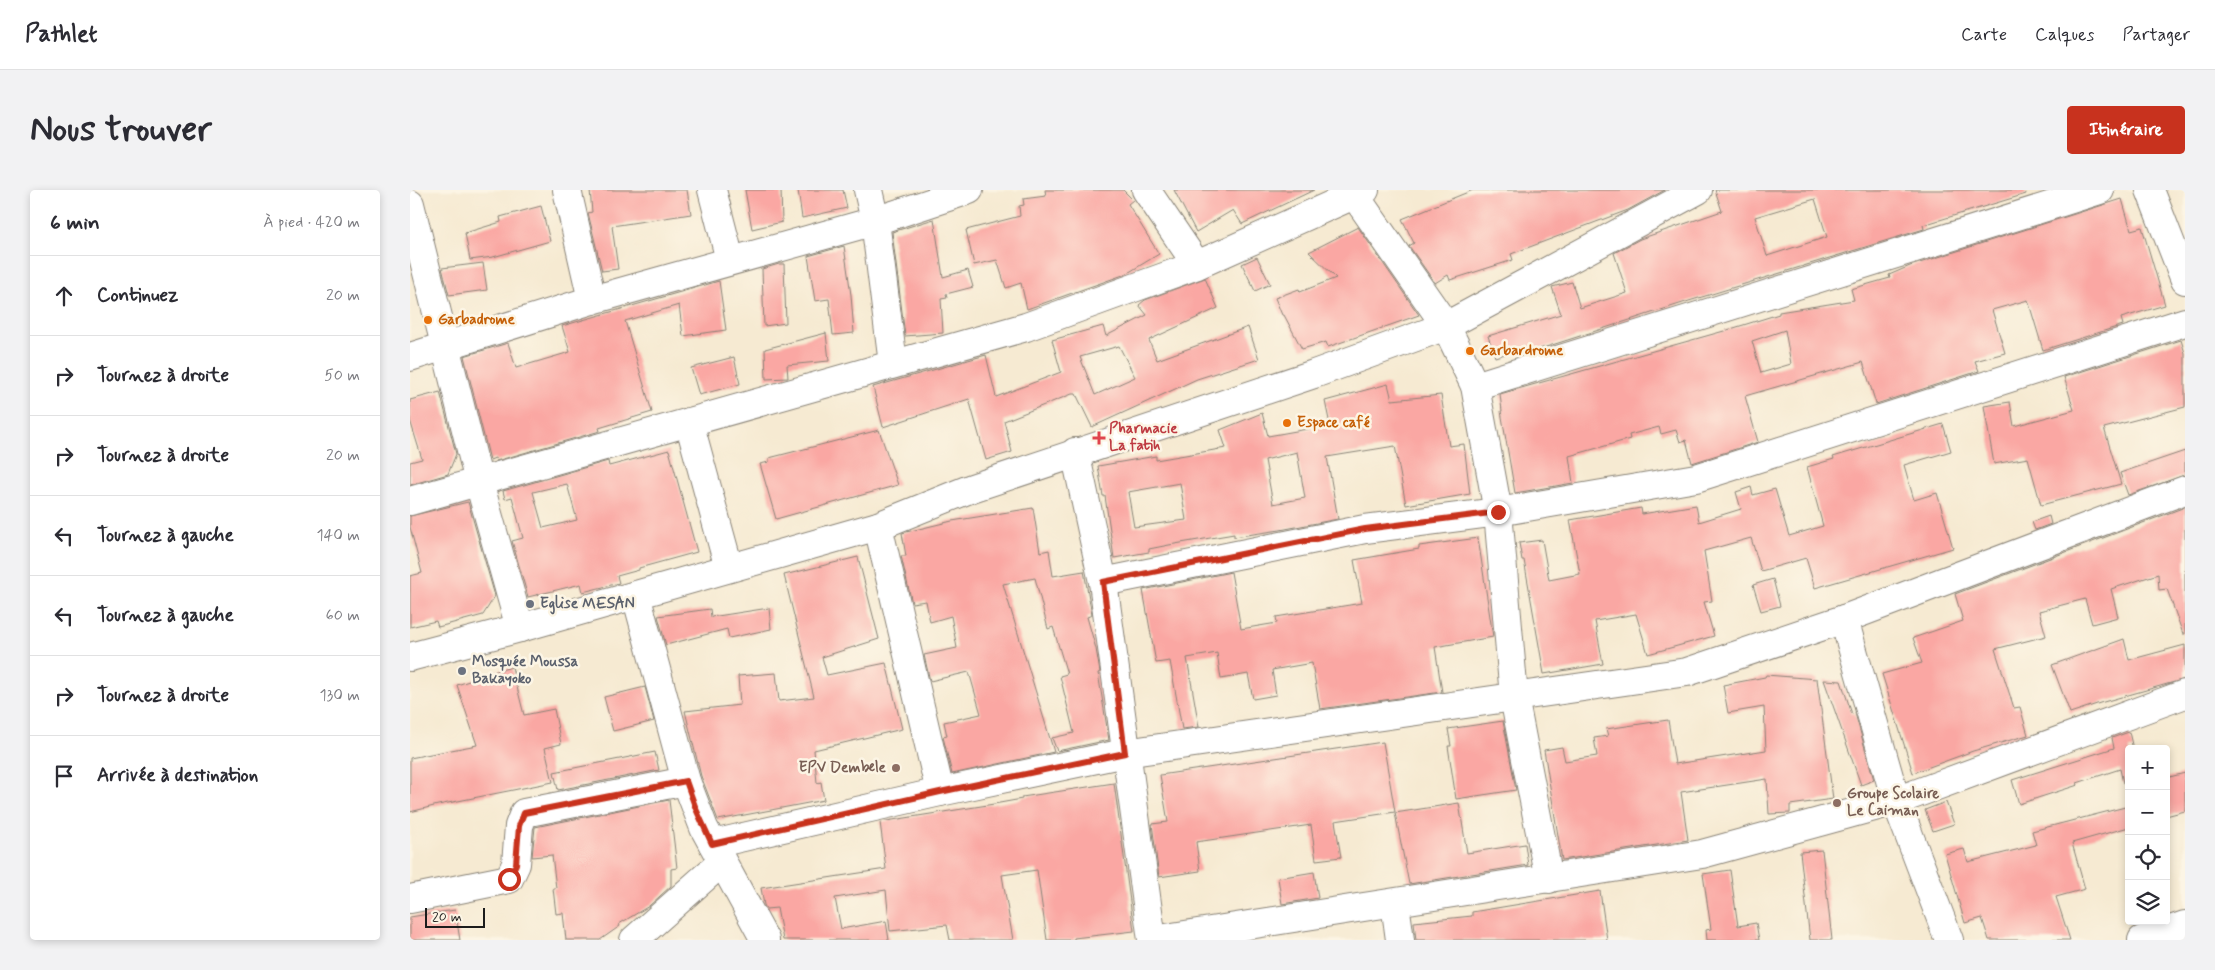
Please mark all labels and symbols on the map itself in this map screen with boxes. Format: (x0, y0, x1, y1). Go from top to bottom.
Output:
place label: Garbadrome (438, 310, 515, 330)
marker: Garbadrome (422, 314, 434, 326)
place label: Garbardrome (1480, 341, 1564, 361)
marker: Garbardrome (1464, 345, 1476, 357)
place label: Espace café (1297, 413, 1370, 433)
marker: Espace café (1281, 417, 1293, 429)
place label: Pharmacie La fatih (1109, 419, 1178, 456)
marker: Pharmacie La fatih (1093, 432, 1105, 444)
route end (1487, 501, 1510, 524)
place label: Eglise MESAN (540, 594, 635, 615)
marker: Eglise MESAN (524, 598, 536, 610)
place label: Mosquée Moussa Bakayoko (472, 652, 579, 689)
marker: Mosquée Moussa Bakayoko (456, 665, 468, 677)
place label: EPV Dembele (799, 758, 887, 778)
marker: EPV Dembele (890, 762, 902, 774)
place label: Groupe Scolaire Le Caiman (1847, 784, 1939, 821)
marker: Groupe Scolaire Le Caiman (1831, 797, 1843, 809)
route start (498, 868, 521, 891)
scale bar (425, 905, 485, 928)

